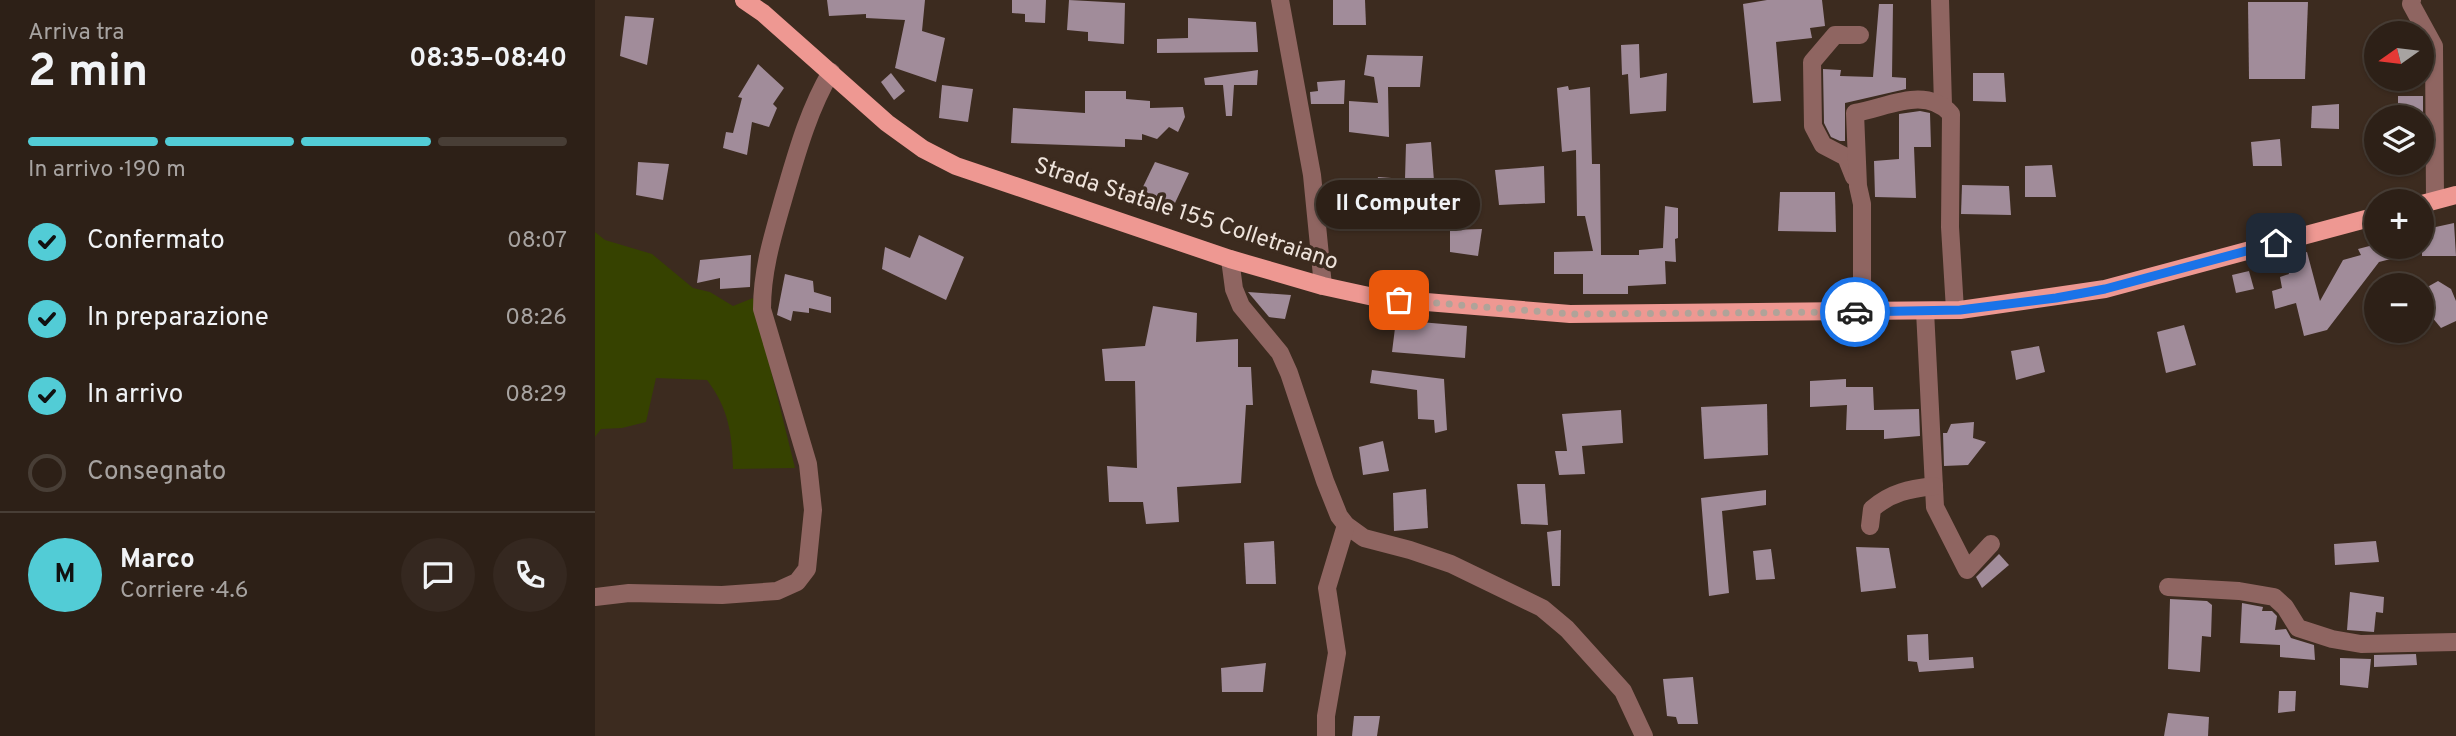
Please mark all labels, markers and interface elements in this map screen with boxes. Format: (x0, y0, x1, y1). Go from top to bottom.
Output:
text: Arriva tra (28, 19, 124, 48)
north arrow (2364, 21, 2434, 91)
map controls (2364, 21, 2434, 343)
text: 08:35–08:40 (409, 43, 567, 76)
text: 2 min (28, 44, 148, 103)
button: layers (2364, 105, 2434, 175)
street label: Strada Statale 155 Colletraiano (1030, 152, 1342, 278)
text: In arrivo · 190 m (28, 156, 186, 185)
callout: Il Computer (1317, 181, 1481, 230)
button: + (2364, 189, 2434, 259)
text: Il Computer (1335, 190, 1461, 219)
pin (2246, 213, 2306, 273)
icon: check (28, 223, 66, 261)
icon: home (2257, 224, 2295, 262)
text: Confermato (87, 225, 225, 258)
text: 08:07 (507, 227, 567, 256)
pin (1369, 270, 1429, 330)
button: − (2364, 273, 2434, 343)
courier (1820, 277, 1890, 347)
icon: bag (1380, 281, 1418, 319)
icon: car (1836, 293, 1874, 331)
icon: check (28, 300, 66, 338)
text: In preparazione (87, 302, 269, 335)
text: 08:26 (505, 304, 567, 333)
icon: check (28, 377, 66, 415)
text: In arrivo (87, 379, 183, 412)
text: 08:29 (505, 381, 567, 410)
text: Consegnato (87, 456, 226, 489)
button: chat (401, 538, 475, 612)
button: phone (493, 538, 567, 612)
text: Marco (120, 544, 195, 577)
text: M (54, 559, 76, 592)
text: Corriere · 4.6 (120, 577, 249, 606)

